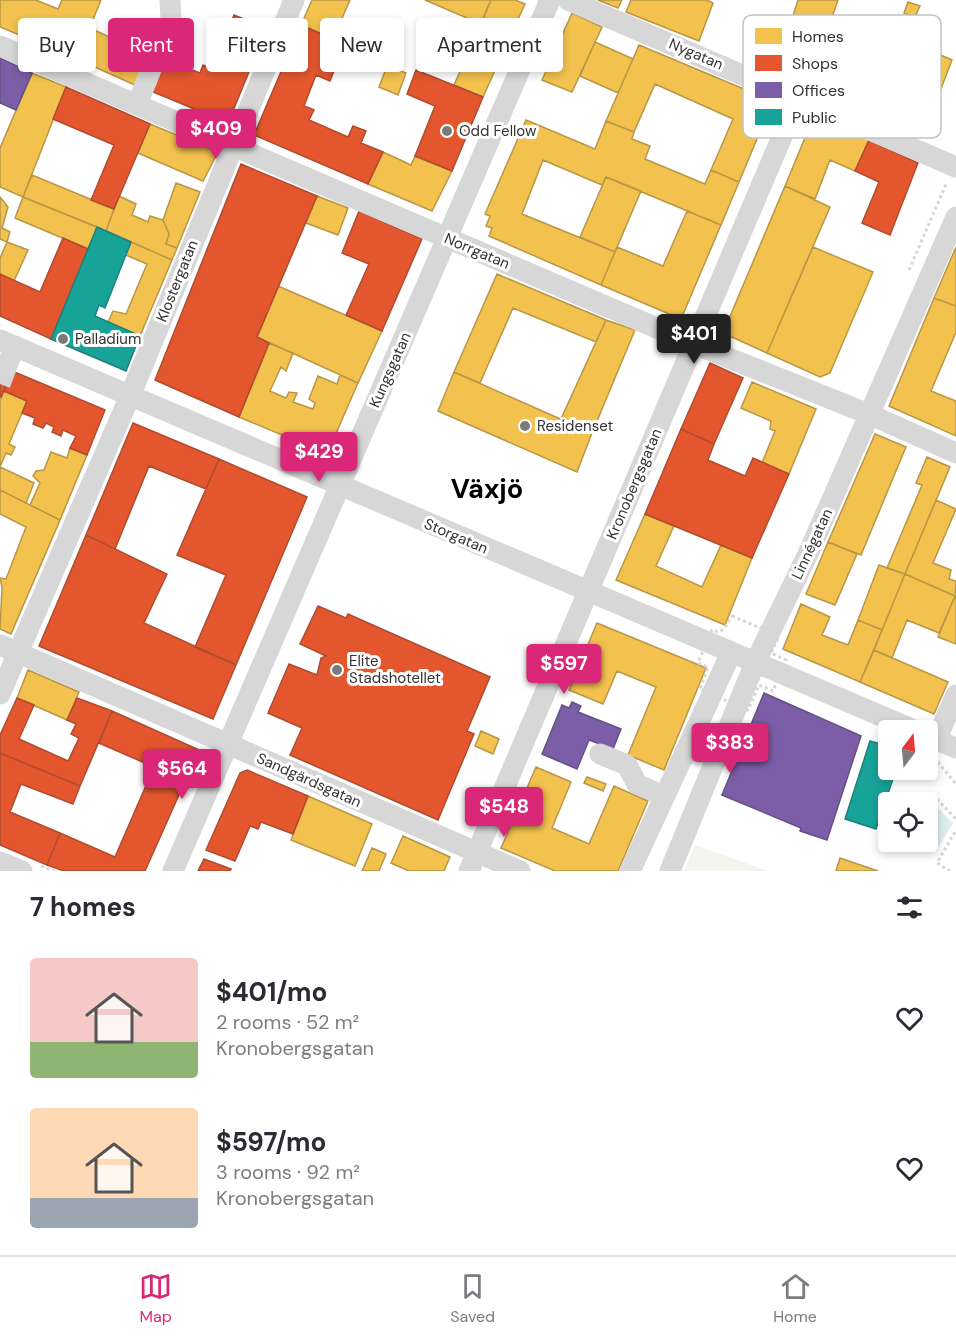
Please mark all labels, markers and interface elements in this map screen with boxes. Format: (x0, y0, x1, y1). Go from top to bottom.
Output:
legend (743, 15, 941, 138)
chip: Buy (18, 18, 96, 72)
chip: Rent (108, 18, 194, 72)
chip: Filters (206, 18, 308, 72)
chip: New (320, 18, 404, 72)
chip: Apartment (416, 18, 563, 72)
text: Homes (792, 26, 844, 47)
street label: Nygatan (666, 34, 726, 74)
text: Shops (792, 53, 838, 74)
text: Offices (792, 80, 845, 101)
text: Public (792, 107, 837, 128)
pin: $409 (180, 109, 252, 160)
text: $409 (190, 115, 242, 141)
place label: Odd Fellow (459, 121, 537, 141)
marker: Odd Fellow (440, 124, 454, 138)
street label: Norrgatan (441, 228, 513, 274)
street label: Klostergatan (151, 237, 203, 325)
pin: $401 (658, 314, 730, 365)
text: $401 (671, 320, 717, 346)
place label: Palladium (75, 329, 141, 349)
street label: Kungsgatan (364, 329, 416, 411)
marker: Palladium (56, 332, 70, 346)
place label: Residenset (537, 416, 613, 436)
marker: Residenset (518, 419, 532, 433)
street label: Kronobergsgatan (602, 426, 666, 542)
pin: $429 (283, 432, 355, 483)
text: $429 (294, 438, 344, 464)
district label: Växjö (451, 471, 523, 506)
street label: Linnégatan (787, 505, 837, 583)
street label: Storgatan (421, 514, 491, 558)
pin: $597 (528, 644, 600, 695)
text: $597 (540, 650, 588, 676)
place label: Elite Stadshotellet (349, 651, 441, 688)
marker: Elite Stadshotellet (330, 663, 344, 677)
north arrow (878, 720, 938, 780)
map controls (878, 720, 938, 852)
pin: $383 (694, 723, 766, 774)
text: $383 (706, 729, 754, 755)
street label: Sandgärdsgatan (254, 748, 364, 812)
pin: $564 (146, 749, 218, 800)
text: $564 (157, 755, 207, 781)
pin: $548 (468, 787, 540, 838)
button: locate (878, 792, 938, 852)
text: $548 (479, 793, 529, 819)
text: 7 homes (30, 890, 136, 924)
icon: filters (893, 891, 926, 924)
text: $401/mo (216, 975, 327, 1009)
icon: home (78, 982, 150, 1054)
icon: heart (893, 1002, 926, 1035)
text: 2 rooms · 52 m² (216, 1009, 359, 1035)
text: Kronobergsgatan (216, 1035, 374, 1061)
text: $597/mo (216, 1125, 326, 1159)
icon: home (78, 1132, 150, 1204)
icon: heart (893, 1152, 926, 1185)
text: 3 rooms · 92 m² (216, 1159, 360, 1185)
text: Kronobergsgatan (216, 1185, 374, 1211)
tab: Map (139, 1270, 172, 1327)
tab: Saved (450, 1270, 495, 1327)
tab: Home (773, 1270, 817, 1327)

